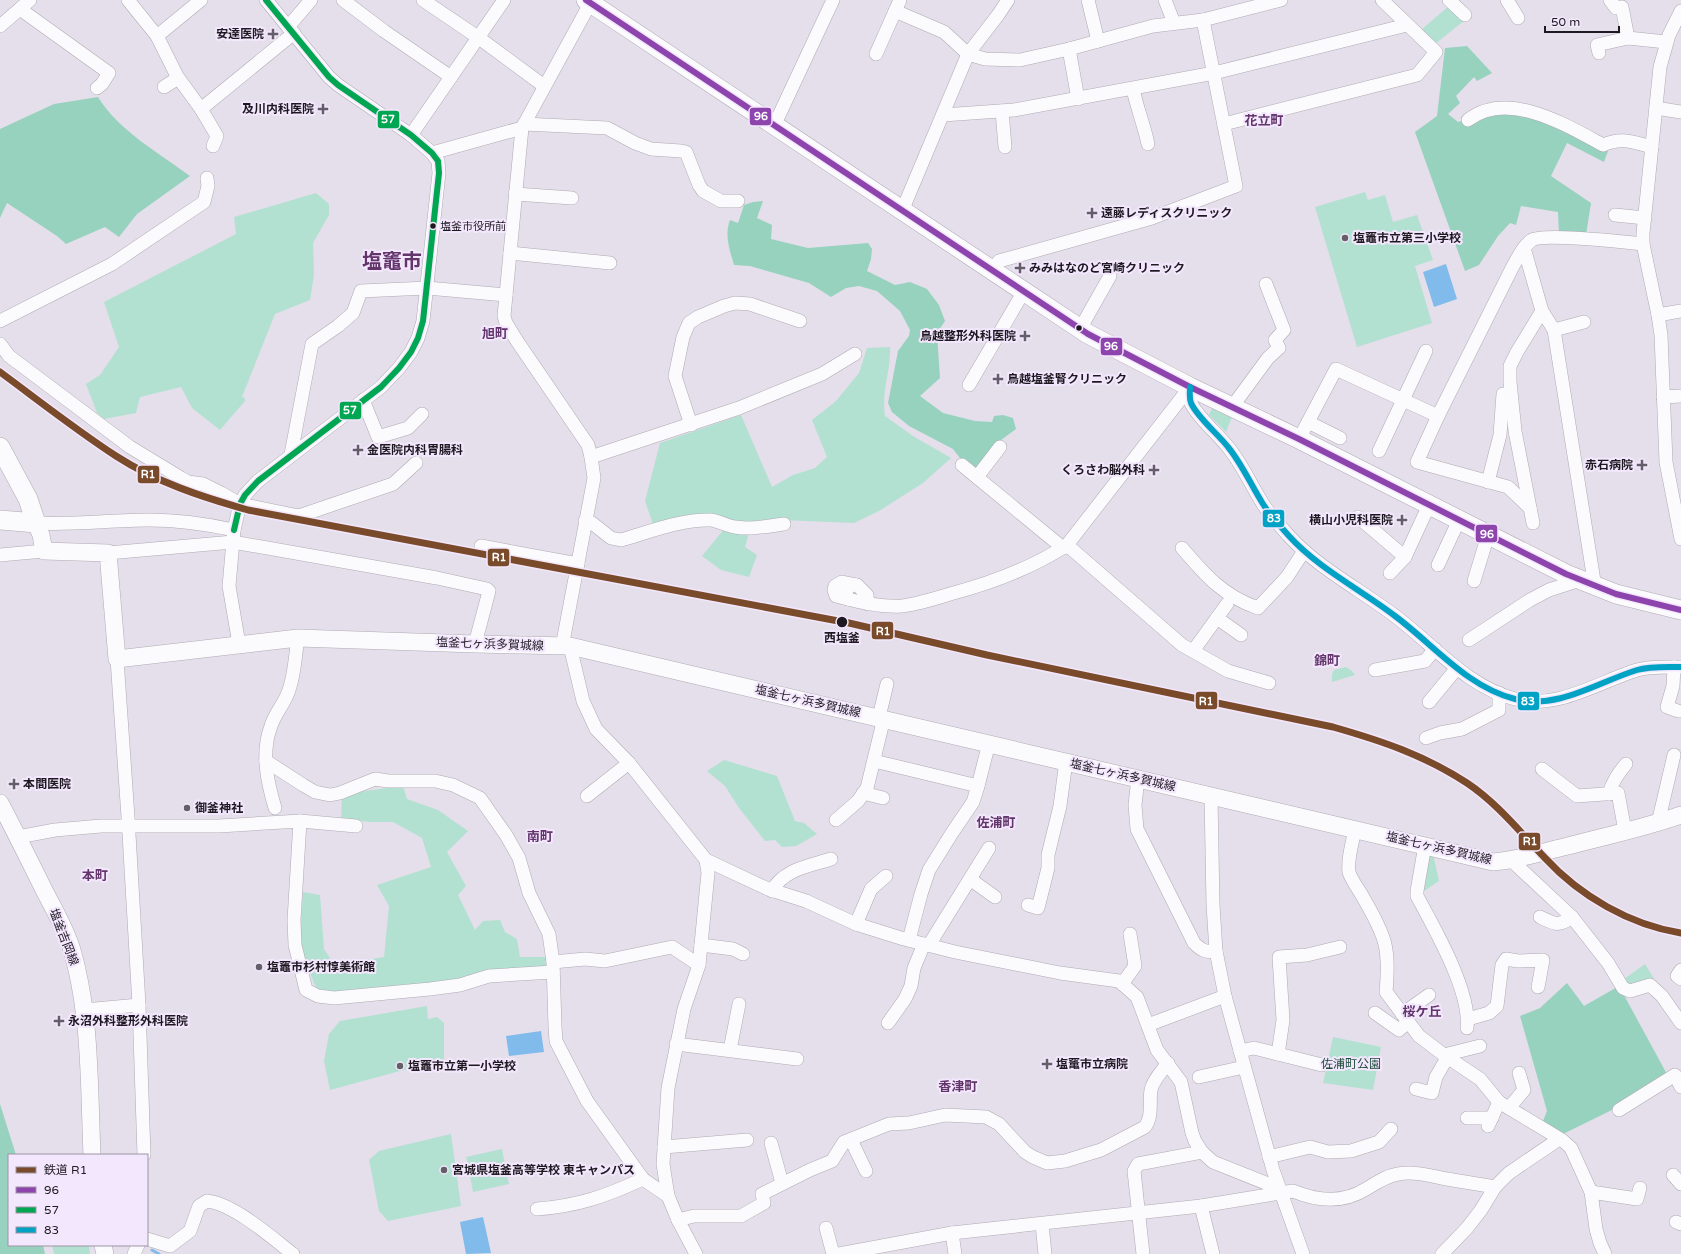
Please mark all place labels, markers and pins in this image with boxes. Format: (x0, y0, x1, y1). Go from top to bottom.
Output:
place label: 安達医院 (216, 27, 264, 41)
marker: 安達医院 (267, 28, 279, 40)
place label: 及川内科医院 (242, 102, 314, 116)
marker: 及川内科医院 (317, 103, 329, 115)
place label: 遠藤レディスクリニック (1101, 206, 1232, 220)
marker: 遠藤レディスクリニック (1086, 207, 1098, 219)
place label: 塩釜市役所前 (440, 220, 506, 233)
marker: 塩釜市役所前 (428, 221, 438, 231)
place label: 塩竈市立第三小学校 (1353, 231, 1461, 245)
marker: 塩竈市立第三小学校 (1340, 233, 1350, 243)
place label: みみはなのど宮崎クリニック (1029, 261, 1185, 275)
marker: みみはなのど宮崎クリニック (1014, 262, 1026, 274)
unlabelled marker (1074, 323, 1084, 333)
place label: 鳥越整形外科医院 (920, 329, 1016, 343)
marker: 鳥越整形外科医院 (1019, 330, 1031, 342)
place label: 鳥越塩釜腎クリニック (1007, 372, 1127, 386)
marker: 鳥越塩釜腎クリニック (992, 373, 1004, 385)
place label: 金医院内科胃腸科 (367, 443, 463, 457)
marker: 金医院内科胃腸科 (352, 444, 364, 456)
place label: 赤石病院 (1585, 458, 1633, 472)
marker: 赤石病院 (1636, 459, 1648, 471)
place label: くろさわ脳外科 (1061, 463, 1145, 477)
marker: くろさわ脳外科 (1148, 464, 1160, 476)
place label: 横山小児科医院 (1309, 513, 1393, 527)
marker: 横山小児科医院 (1396, 514, 1408, 526)
marker: 西塩釜 (835, 615, 849, 629)
place label: 西塩釜 (824, 631, 860, 645)
place label: 本間医院 (23, 777, 71, 791)
marker: 本間医院 (8, 778, 20, 790)
place label: 御釜神社 (195, 801, 243, 815)
marker: 御釜神社 (182, 803, 192, 813)
place label: 塩竈市杉村惇美術館 (267, 960, 375, 974)
marker: 塩竈市杉村惇美術館 (254, 962, 264, 972)
place label: 永沼外科整形外科医院 (68, 1014, 188, 1028)
marker: 永沼外科整形外科医院 (53, 1015, 65, 1027)
place label: 塩竃市立病院 (1056, 1057, 1128, 1071)
marker: 塩竃市立病院 (1041, 1058, 1053, 1070)
place label: 塩竈市立第一小学校 (408, 1059, 516, 1073)
marker: 塩竈市立第一小学校 (395, 1061, 405, 1071)
place label: 宮城県塩釜高等学校 東キャンパス (452, 1163, 635, 1177)
marker: 宮城県塩釜高等学校 東キャンパス (439, 1165, 449, 1175)

